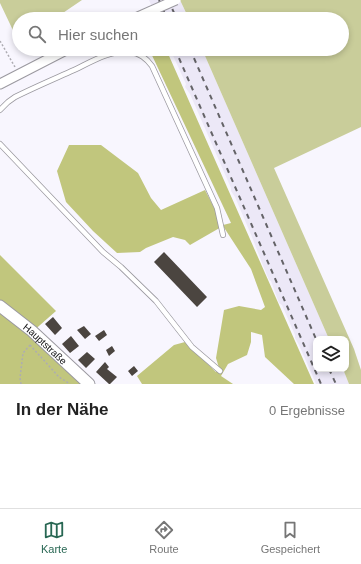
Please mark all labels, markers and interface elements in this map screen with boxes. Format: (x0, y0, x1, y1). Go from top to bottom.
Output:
search box (12, 12, 349, 56)
icon: search (26, 23, 48, 45)
text: Hier suchen (58, 26, 138, 43)
street label: Hauptstraße (21, 321, 69, 367)
map controls (313, 336, 349, 372)
button: layers (313, 336, 349, 372)
text: In der Nähe (16, 400, 109, 419)
text: 0 Ergebnisse (269, 403, 345, 418)
tab: Karte (41, 519, 67, 555)
tab: Route (149, 519, 179, 555)
tab: Gespeichert (261, 519, 320, 555)

